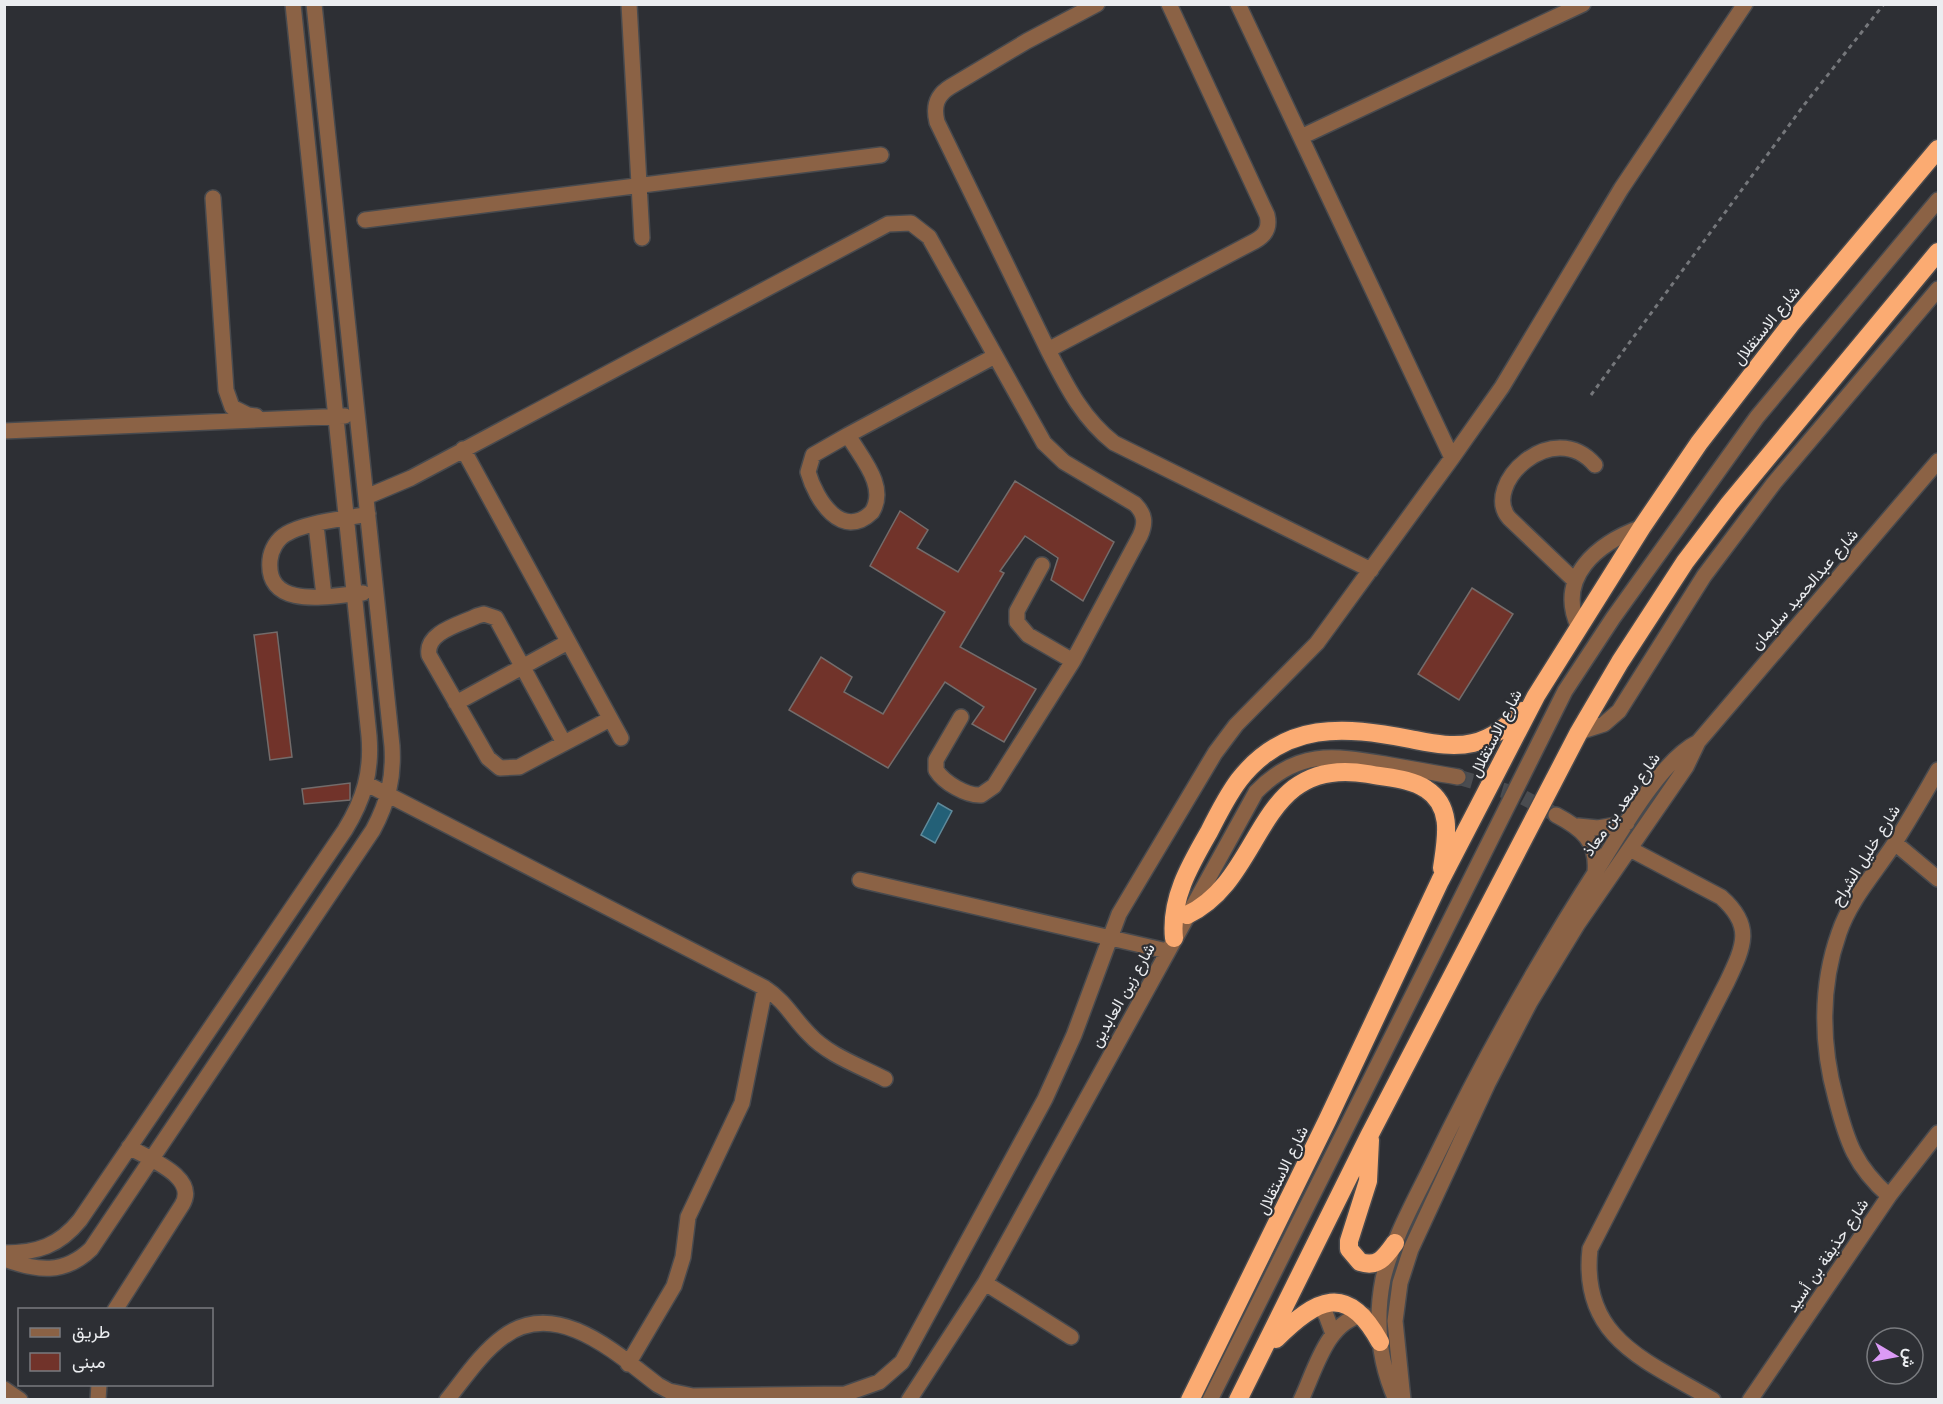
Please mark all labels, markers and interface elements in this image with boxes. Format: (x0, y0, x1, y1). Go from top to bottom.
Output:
street label: شارع الاستقلال (1728, 281, 1806, 370)
street label: شارع عبدالحميد سليمان (1746, 524, 1864, 655)
street label: شارع الاستقلال (1464, 686, 1527, 781)
street label: شارع سعد بن معاذ (1578, 748, 1666, 861)
street label: شارع خليل الشراح (1826, 801, 1906, 910)
street label: شارع زين العابدين (1085, 940, 1161, 1051)
street label: شارع الاستقلال (1252, 1122, 1314, 1218)
street label: شارع حذيفة بن أسيد (1782, 1194, 1874, 1317)
legend (18, 1308, 213, 1386)
text: طريق (72, 1321, 110, 1343)
north arrow (1865, 1326, 1925, 1386)
text: ش (1898, 1347, 1921, 1370)
text: مبنى (72, 1351, 106, 1373)

